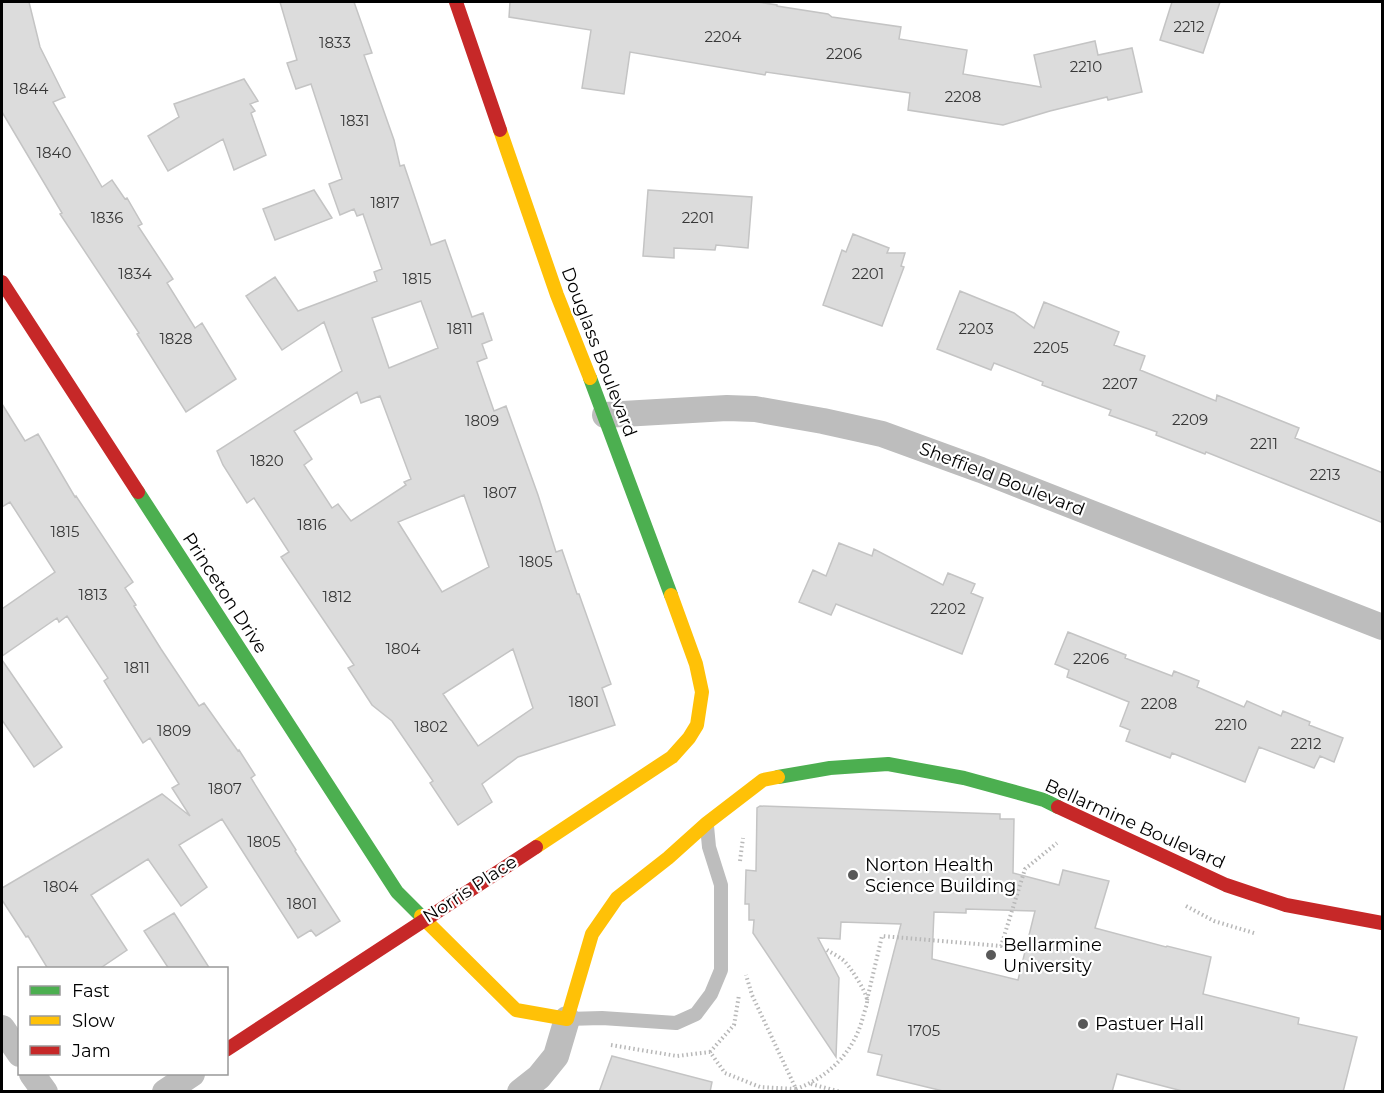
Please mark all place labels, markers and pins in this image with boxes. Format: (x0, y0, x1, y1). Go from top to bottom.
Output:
place label: Norton Health Science Building (865, 854, 1016, 897)
marker: Norton Health Science Building (846, 868, 860, 882)
place label: Bellarmine University (1003, 934, 1102, 977)
marker: Bellarmine University (984, 948, 998, 962)
place label: Pastuer Hall (1095, 1013, 1204, 1035)
marker: Pastuer Hall (1076, 1017, 1090, 1031)

